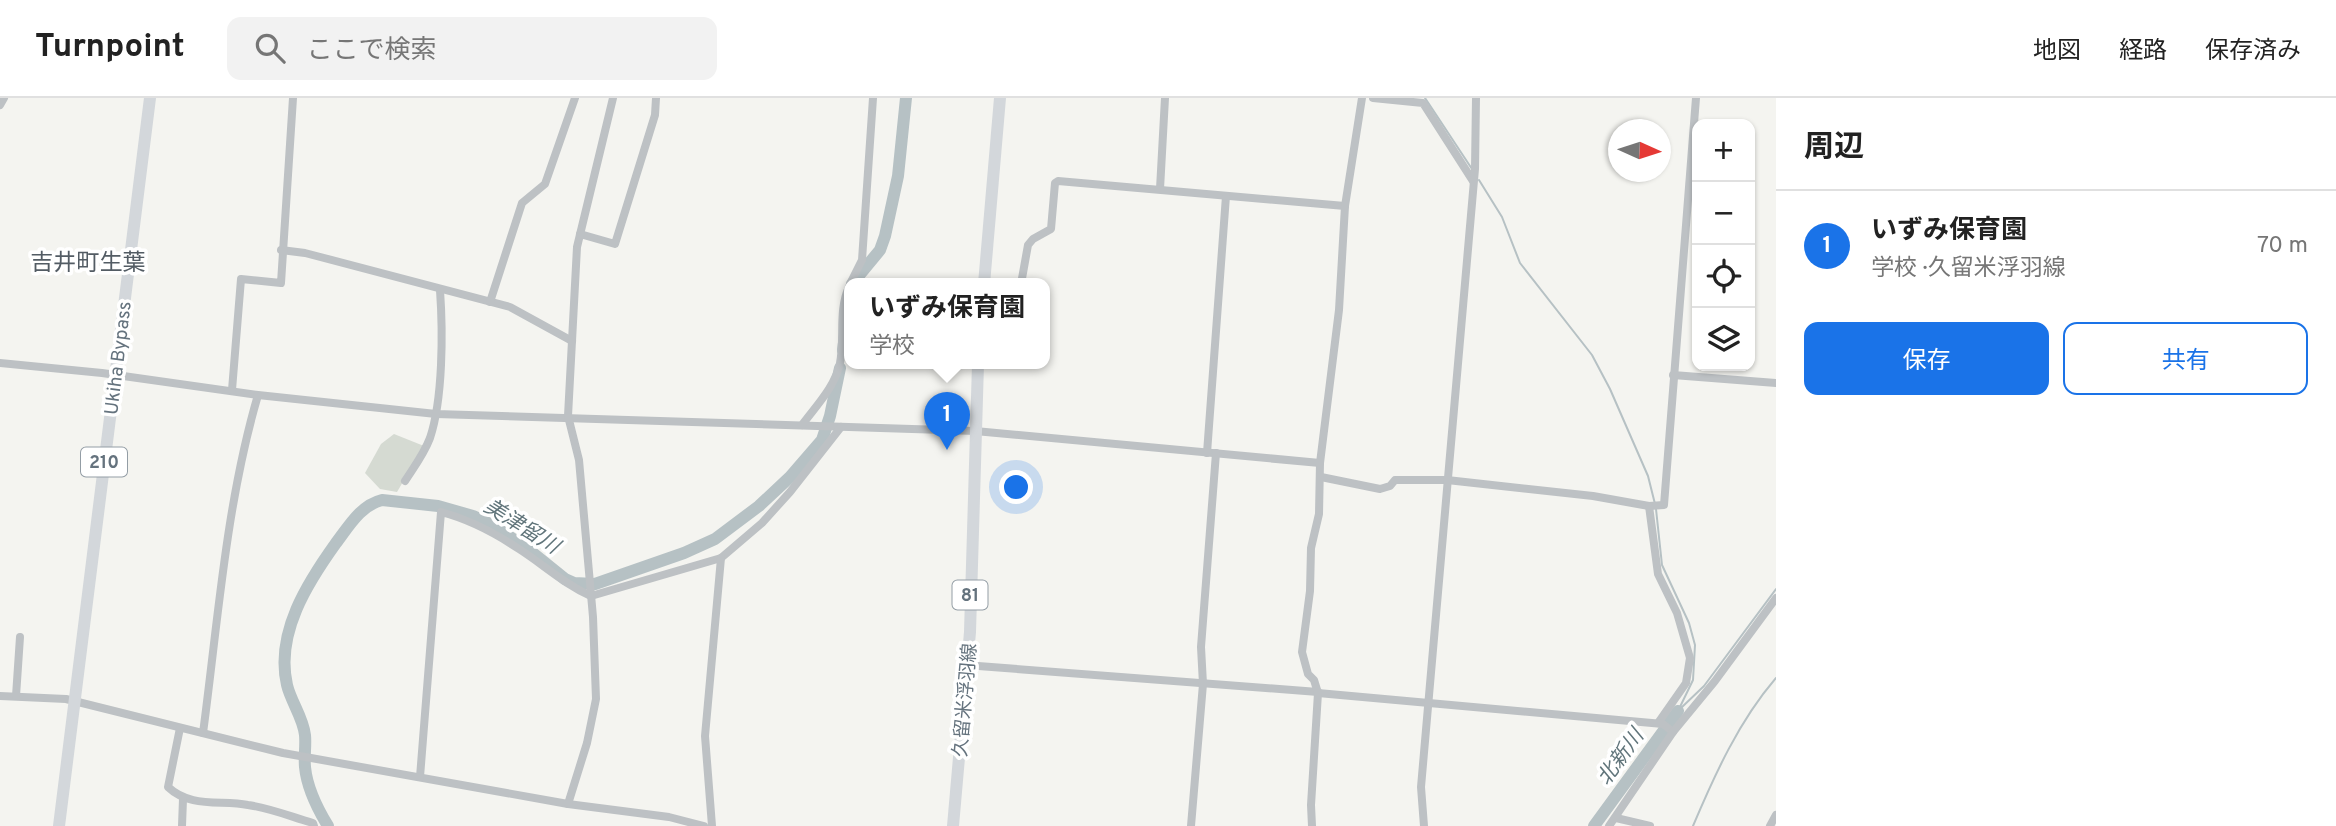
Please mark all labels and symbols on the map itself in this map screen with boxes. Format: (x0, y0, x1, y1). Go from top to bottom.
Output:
north arrow (1608, 119, 1671, 182)
district label: 吉井町生葉 (31, 250, 146, 279)
street label: Ukiha Bypass (100, 300, 138, 416)
pin: 1 (924, 392, 970, 450)
road number: 210 (81, 448, 127, 476)
your location (999, 470, 1033, 504)
water label: 美津留川 (478, 494, 566, 562)
road number: 81 (953, 580, 988, 610)
street label: 久留米浮羽線 (949, 642, 983, 758)
water label: 北新川 (1592, 723, 1652, 791)

